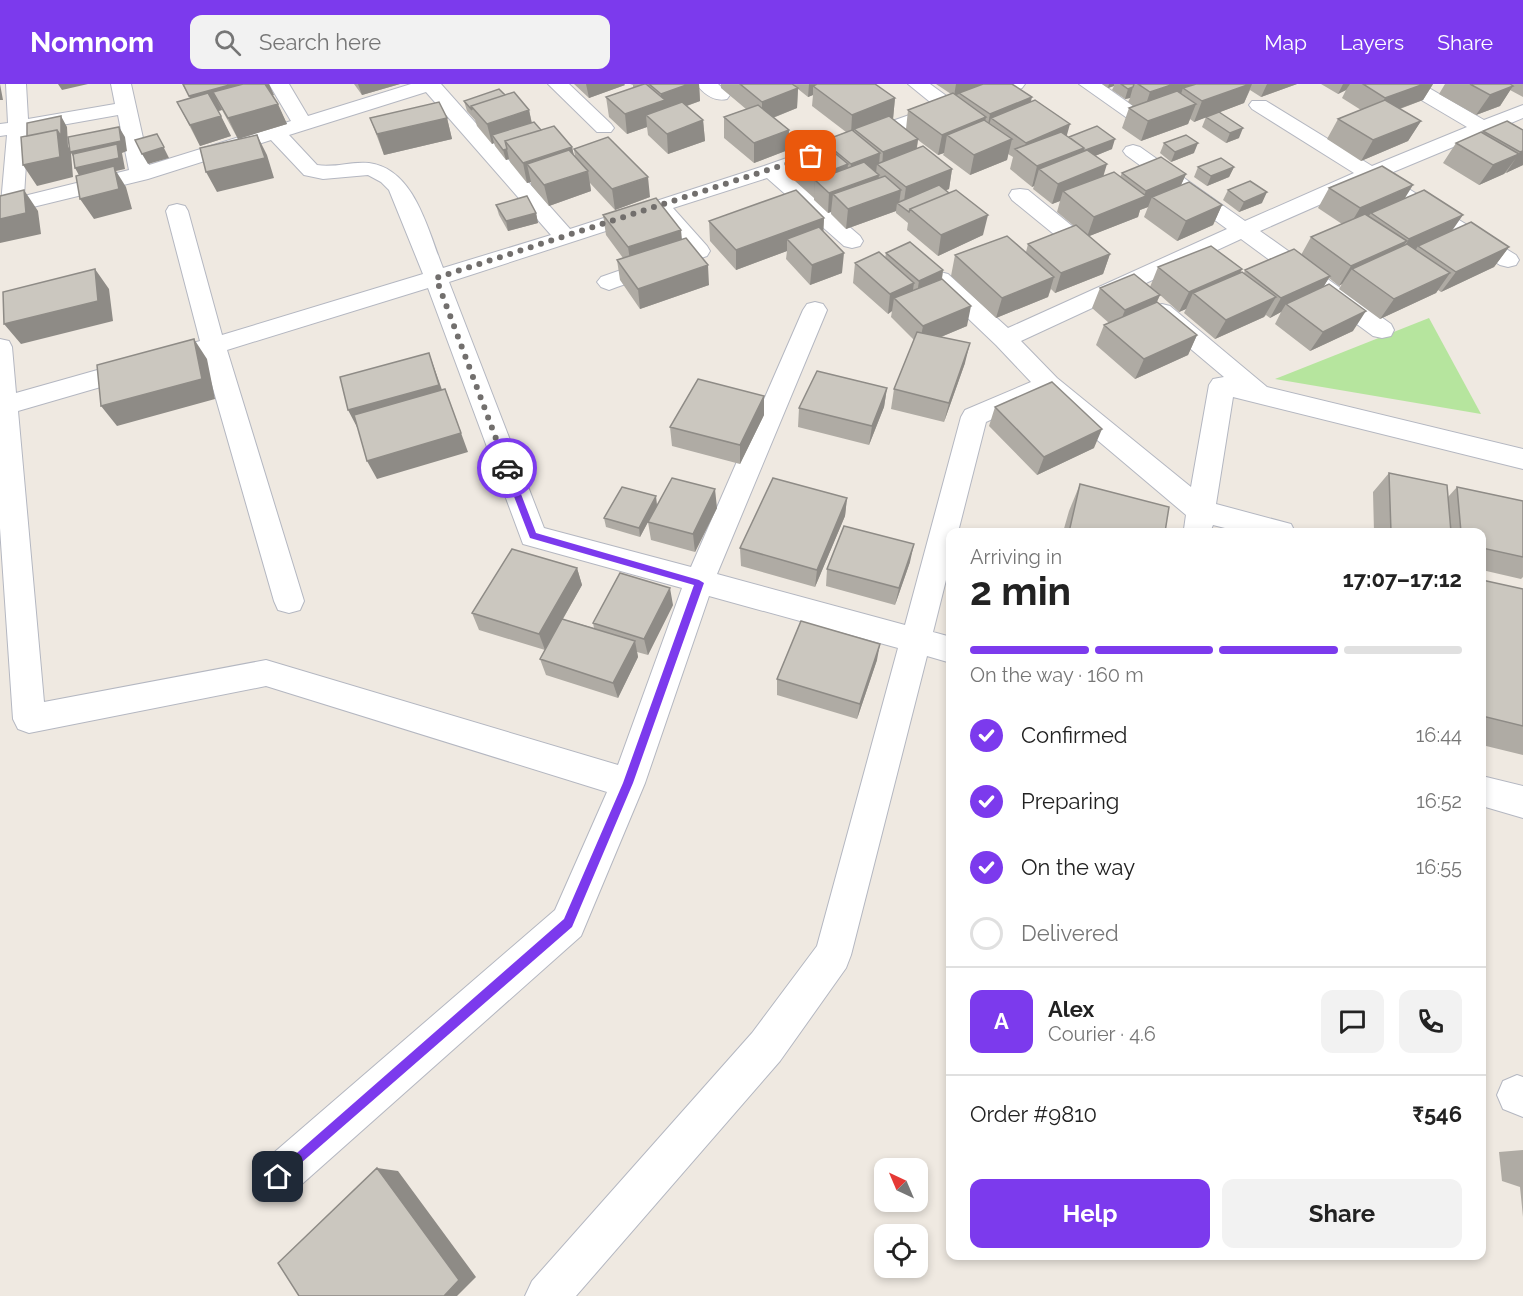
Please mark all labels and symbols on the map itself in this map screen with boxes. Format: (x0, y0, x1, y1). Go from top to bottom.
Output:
pin (785, 130, 836, 181)
courier (477, 438, 537, 498)
pin (252, 1151, 303, 1202)
north arrow (874, 1158, 928, 1212)

